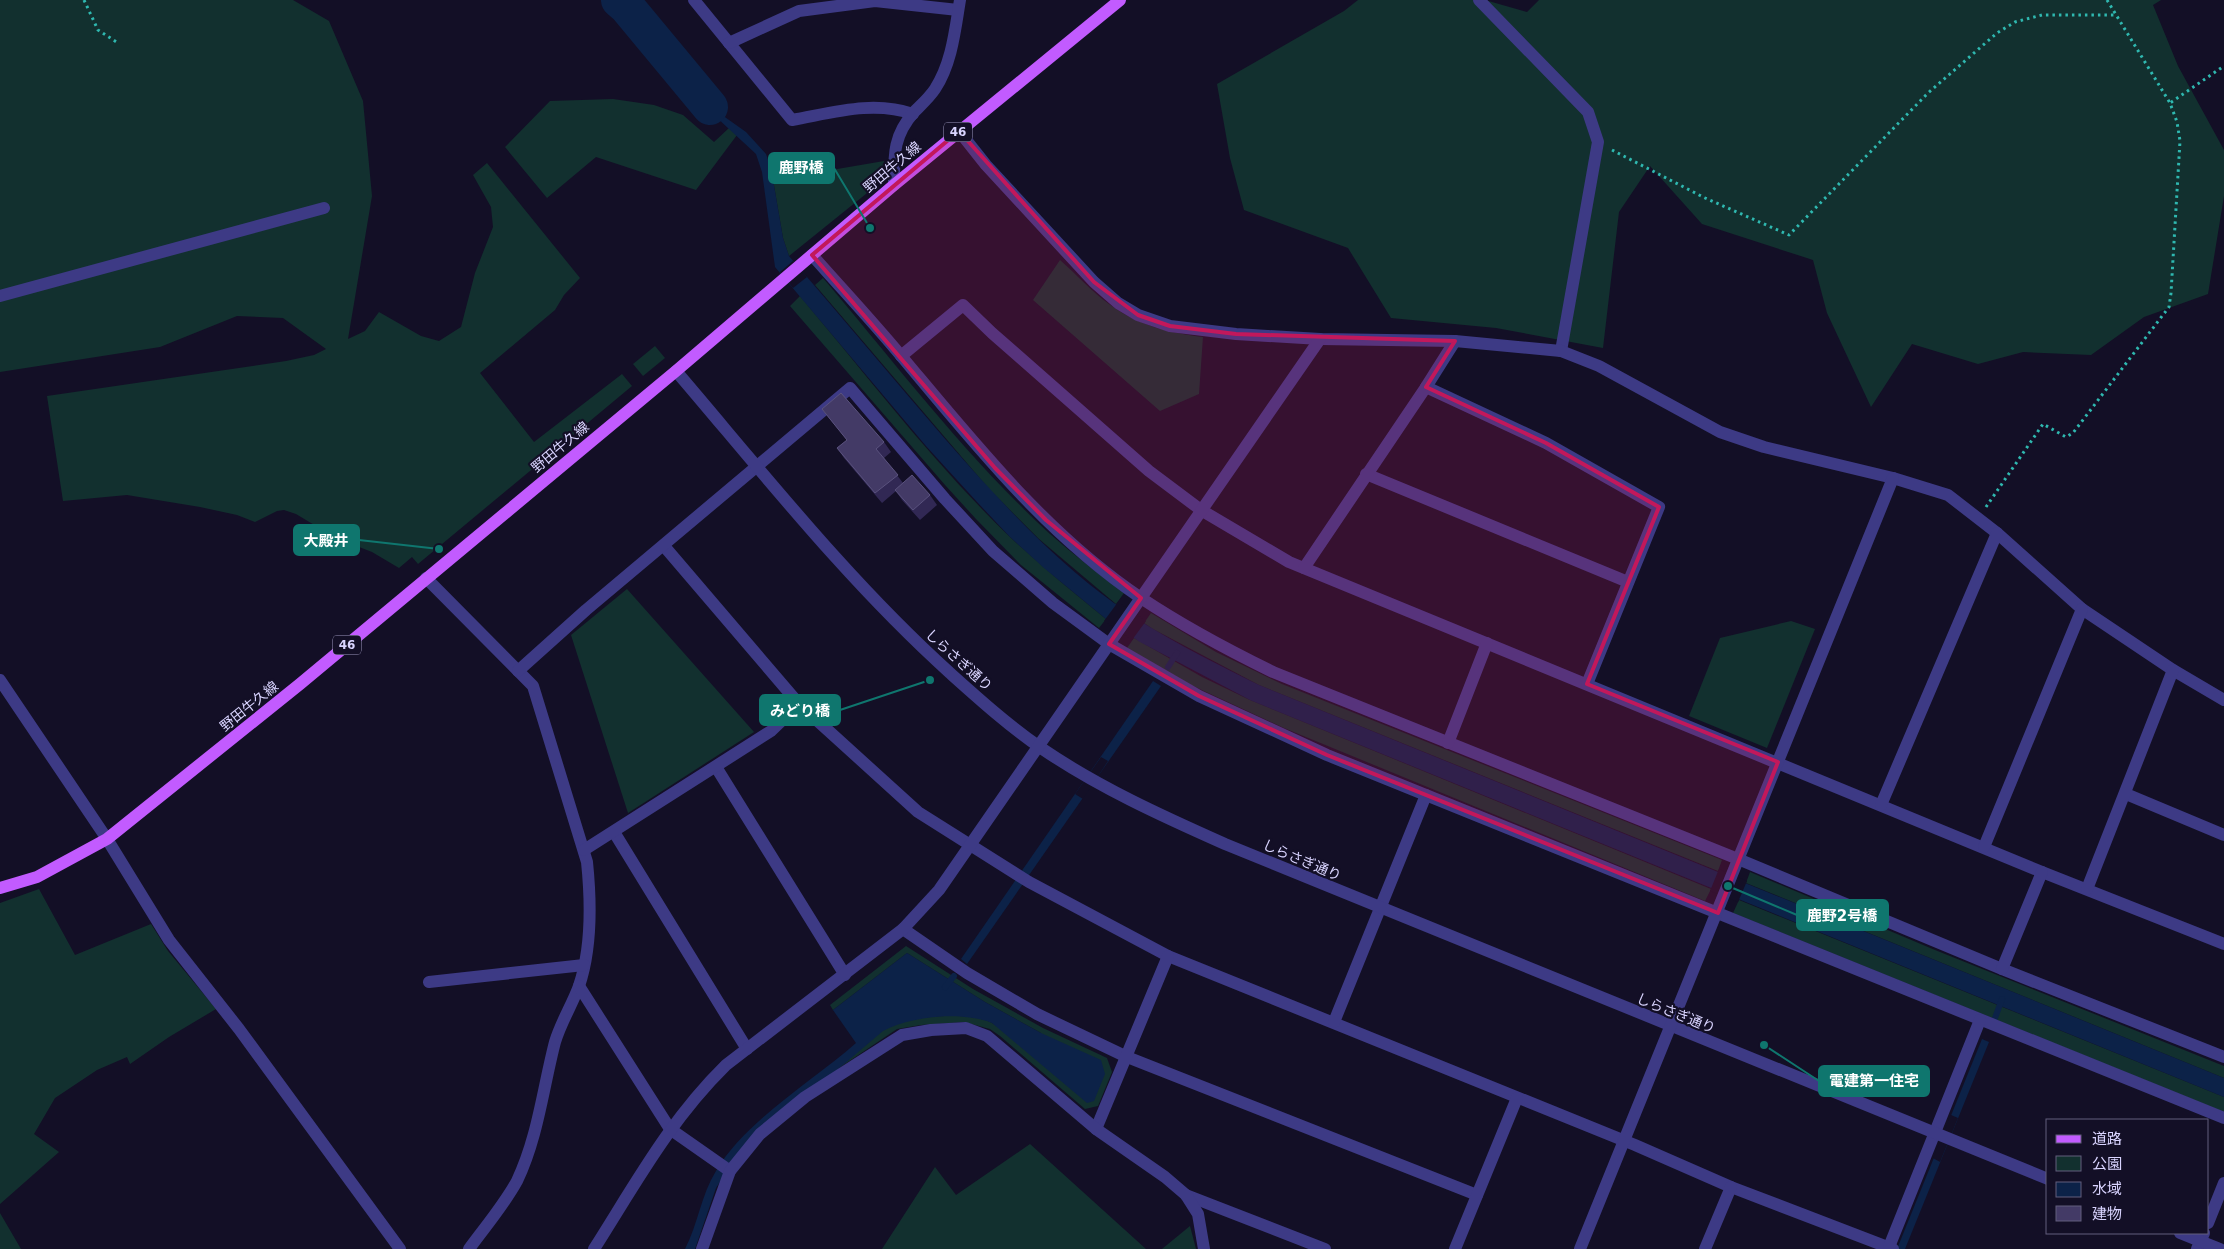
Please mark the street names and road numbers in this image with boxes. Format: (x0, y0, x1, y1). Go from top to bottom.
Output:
road number: 46 (944, 122, 972, 142)
street label: 野田牛久線 (860, 138, 924, 196)
street label: 野田牛久線 (528, 418, 592, 476)
street label: しらさぎ通り (922, 626, 996, 694)
road number: 46 (333, 636, 361, 654)
street label: 野田牛久線 (217, 678, 281, 734)
street label: しらさぎ通り (1260, 836, 1344, 884)
street label: しらさぎ通り (1634, 990, 1718, 1036)

